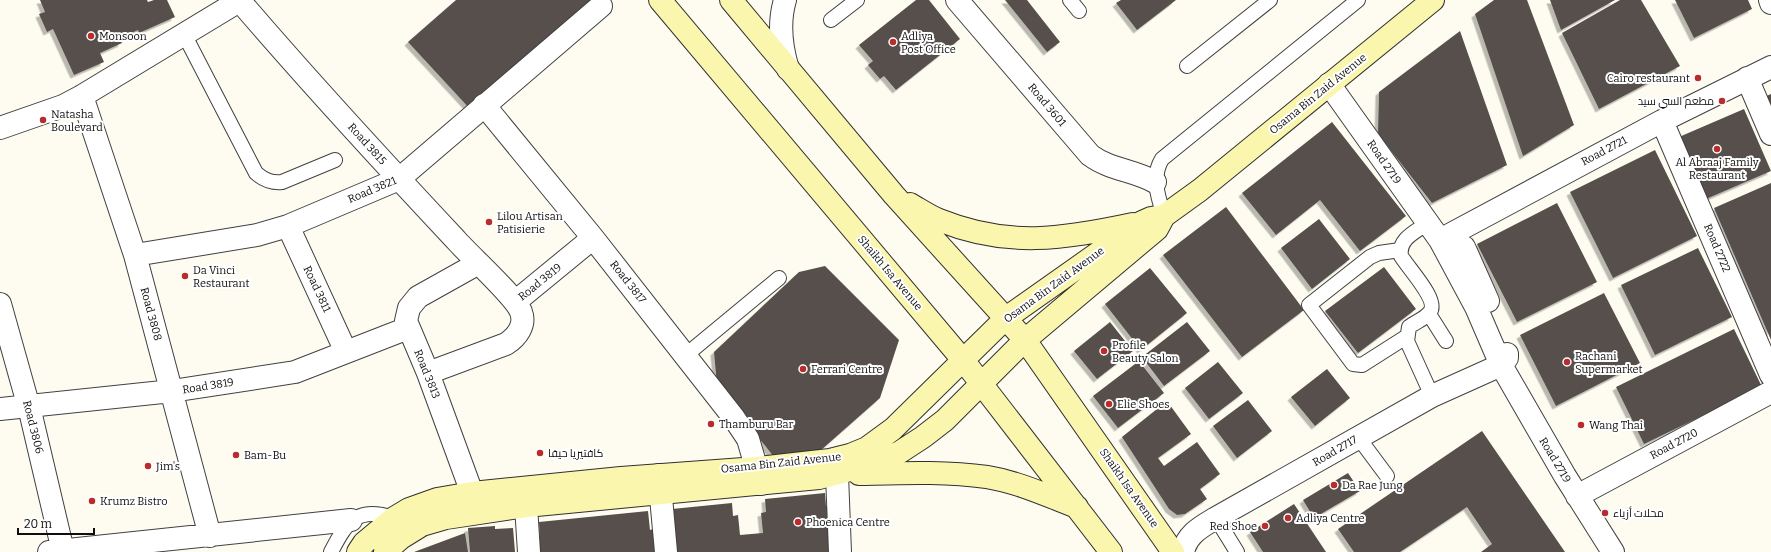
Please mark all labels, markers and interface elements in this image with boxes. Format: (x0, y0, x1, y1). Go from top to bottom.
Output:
place label: Monsoon (99, 30, 147, 43)
place label: Adliya Post Office (901, 30, 956, 56)
marker: Monsoon (86, 31, 96, 41)
marker: Adliya Post Office (888, 37, 898, 47)
street label: Osama Bin Zaid Avenue (1267, 51, 1369, 137)
place label: Cairo restaurant (1607, 72, 1690, 85)
marker: Cairo restaurant (1693, 73, 1703, 83)
street label: Road 3601 (1025, 81, 1069, 130)
place label: مطعم السي سيد (1638, 95, 1714, 109)
marker: مطعم السي سيد (1717, 96, 1727, 106)
place label: Natasha Boulevard (51, 108, 103, 134)
marker: Natasha Boulevard (38, 115, 48, 125)
street label: Road 3815 (345, 121, 389, 167)
street label: Road 2721 (1579, 133, 1630, 168)
street label: Road 2719 (1364, 138, 1404, 186)
marker: Al Abraaj Family Restaurant (1712, 144, 1722, 154)
place label: Al Abraaj Family Restaurant (1675, 156, 1759, 182)
street label: Road 3821 (346, 174, 399, 206)
place label: Lilou Artisan Patisierie (497, 210, 563, 236)
marker: Lilou Artisan Patisierie (484, 217, 494, 227)
street label: Road 2722 (1701, 222, 1733, 274)
street label: Shaikh Isa Avenue (855, 233, 925, 313)
street label: Osama Bin Zaid Avenue (1001, 244, 1107, 326)
street label: Road 3817 (607, 258, 649, 306)
street label: Road 3819 (516, 261, 564, 303)
place label: Da Vinci Restaurant (193, 264, 249, 290)
street label: Road 3811 (301, 264, 334, 315)
marker: Da Vinci Restaurant (180, 271, 190, 281)
street label: Road 3808 (138, 286, 164, 342)
place label: Profile Beauty Salon (1112, 339, 1179, 365)
marker: Profile Beauty Salon (1099, 346, 1109, 356)
street label: Road 3813 (411, 348, 443, 400)
place label: Rachani Supermarket (1575, 350, 1643, 376)
marker: Rachani Supermarket (1562, 357, 1572, 367)
place label: Ferrari Centre (811, 363, 883, 376)
marker: Ferrari Centre (798, 364, 808, 374)
street label: Road 3819 (181, 376, 235, 396)
place label: Elie Shoes (1117, 398, 1170, 411)
street label: Road 3806 (20, 399, 46, 455)
marker: Elie Shoes (1104, 399, 1114, 409)
place label: Thamburu Bar (719, 418, 794, 431)
marker: Thamburu Bar (706, 419, 716, 429)
place label: Wang Thai (1589, 419, 1644, 432)
marker: Wang Thai (1576, 420, 1586, 430)
street label: Road 2720 (1648, 426, 1700, 462)
street label: Road 2717 (1310, 433, 1360, 469)
street label: Road 2719 (1536, 435, 1574, 485)
street label: Shaikh Isa Avenue (1097, 446, 1161, 530)
place label: كافتيريا حيفا (548, 447, 604, 460)
marker: كافتيريا حيفا (535, 448, 545, 458)
place label: Bam-Bu (244, 449, 286, 462)
marker: Bam-Bu (231, 450, 241, 460)
street label: Osama Bin Zaid Avenue (720, 450, 842, 476)
place label: Jim's (155, 460, 180, 473)
marker: Jim's (143, 461, 153, 471)
place label: Da Rae Jung (1342, 479, 1403, 492)
marker: Da Rae Jung (1329, 480, 1339, 490)
place label: Krumz Bistro (100, 495, 168, 508)
marker: Krumz Bistro (87, 496, 97, 506)
place label: محلات أزياء (1613, 506, 1664, 520)
marker: محلات أزياء (1600, 508, 1610, 518)
scale bar (18, 510, 94, 536)
place label: Adliya Centre (1296, 512, 1365, 525)
marker: Adliya Centre (1283, 513, 1293, 523)
place label: Phoenica Centre (806, 516, 890, 529)
text: 20 m (24, 517, 53, 531)
marker: Phoenica Centre (793, 517, 803, 527)
place label: Red Shoe (1209, 520, 1257, 533)
marker: Red Shoe (1260, 521, 1270, 531)

